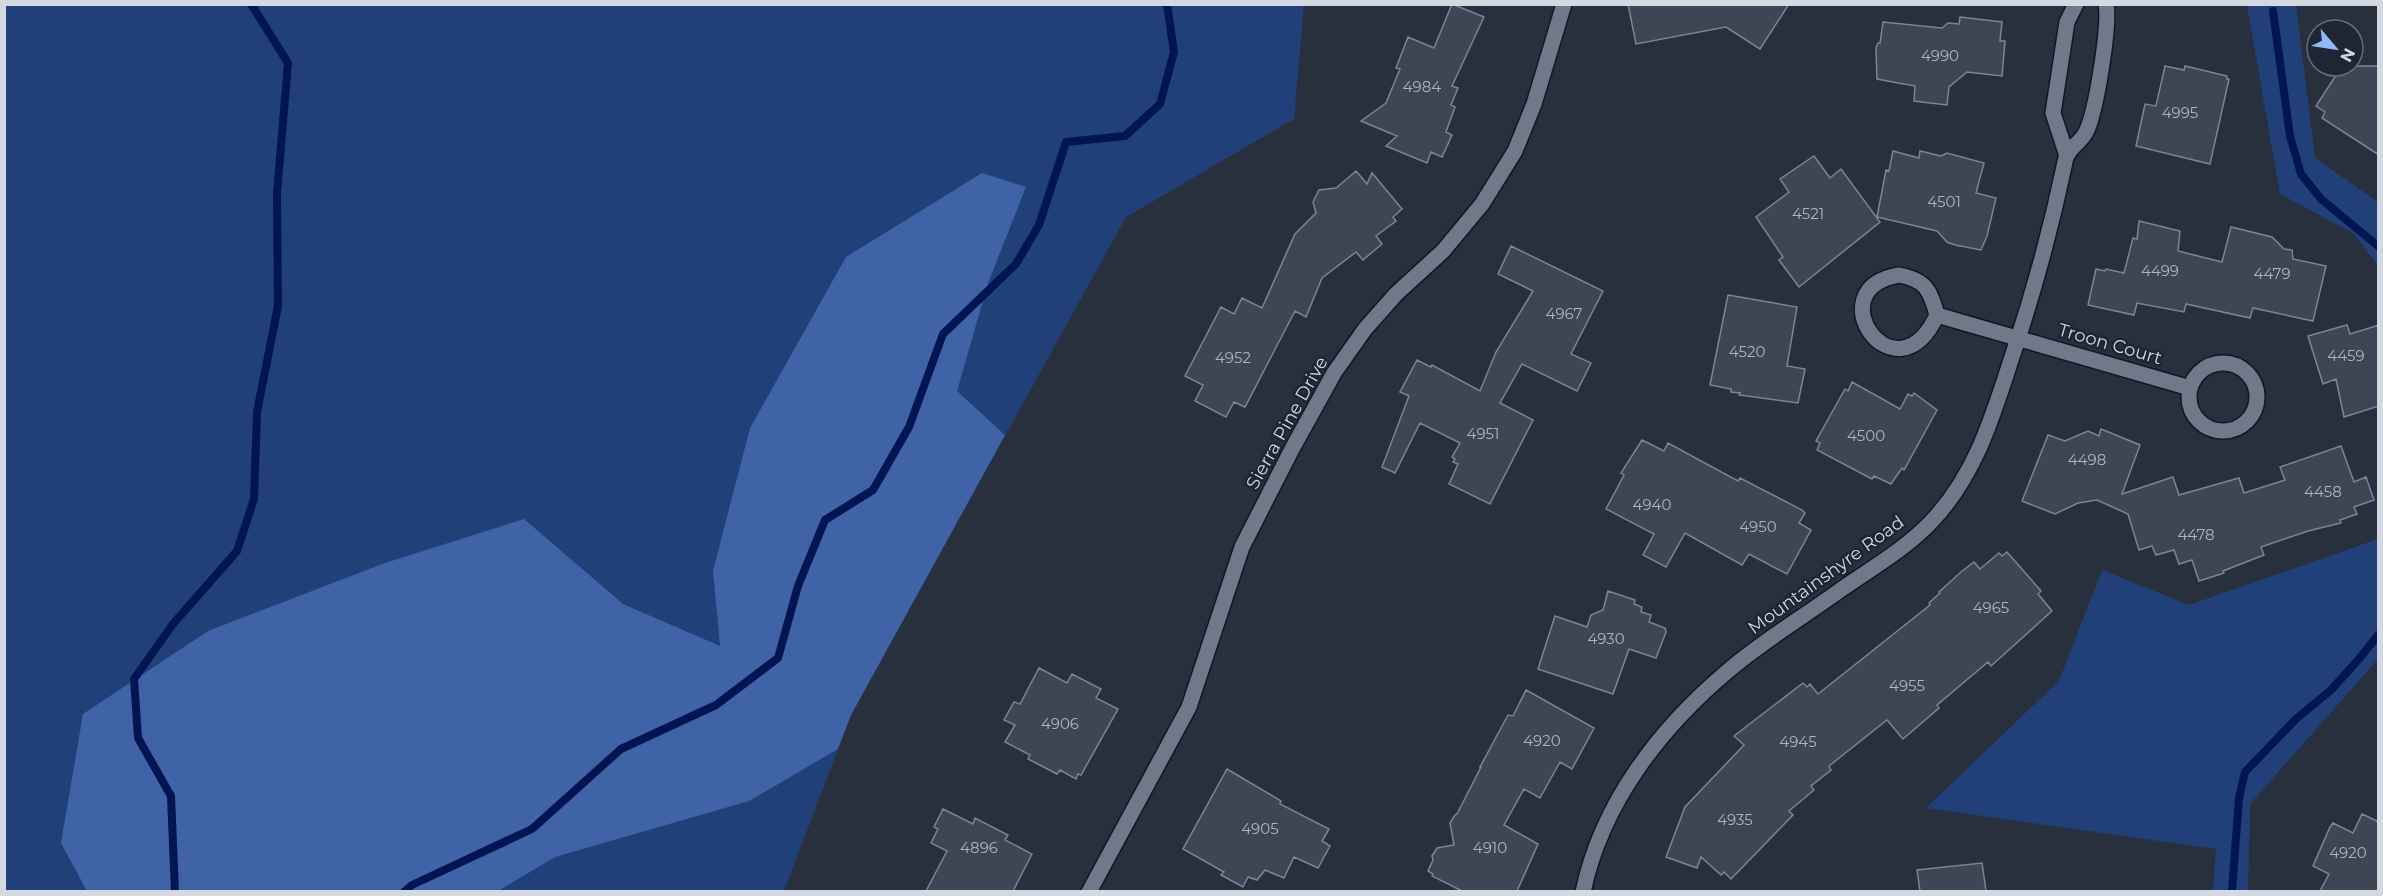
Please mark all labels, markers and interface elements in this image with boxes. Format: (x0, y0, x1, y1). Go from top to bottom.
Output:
north arrow (2305, 18, 2365, 78)
text: N (2336, 45, 2359, 65)
house number: 4990 (1921, 46, 1959, 65)
house number: 4984 (1403, 77, 1441, 96)
house number: 4995 (2162, 103, 2198, 122)
house number: 4501 (1927, 192, 1961, 211)
house number: 4521 (1792, 204, 1824, 223)
house number: 4499 (2141, 261, 2179, 280)
house number: 4479 (2253, 264, 2291, 283)
house number: 4967 (1546, 304, 1583, 323)
street label: Troon Court (2056, 319, 2164, 369)
house number: 4520 (1729, 342, 1765, 361)
house number: 4459 (2327, 346, 2365, 365)
house number: 4952 (1215, 348, 1251, 367)
street label: Sierra Pine Drive (1241, 353, 1333, 493)
house number: 4951 (1467, 424, 1499, 443)
house number: 4500 (1847, 426, 1885, 445)
house number: 4498 (2068, 450, 2106, 469)
house number: 4458 (2304, 482, 2342, 501)
house number: 4940 (1633, 495, 1671, 514)
street label: Mountainshyre Road (1744, 511, 1908, 639)
house number: 4950 (1739, 517, 1777, 536)
house number: 4478 (2177, 525, 2215, 544)
house number: 4965 (1973, 598, 2009, 617)
house number: 4930 (1587, 629, 1625, 648)
house number: 4955 (1889, 676, 1925, 695)
house number: 4906 (1041, 714, 1079, 733)
house number: 4920 (1523, 731, 1561, 750)
house number: 4945 (1779, 732, 1817, 751)
house number: 4935 (1717, 810, 1753, 829)
house number: 4905 (1241, 819, 1279, 838)
house number: 4896 (960, 838, 998, 857)
house number: 4910 (1473, 838, 1507, 857)
house number: 4920 (2329, 843, 2367, 862)

